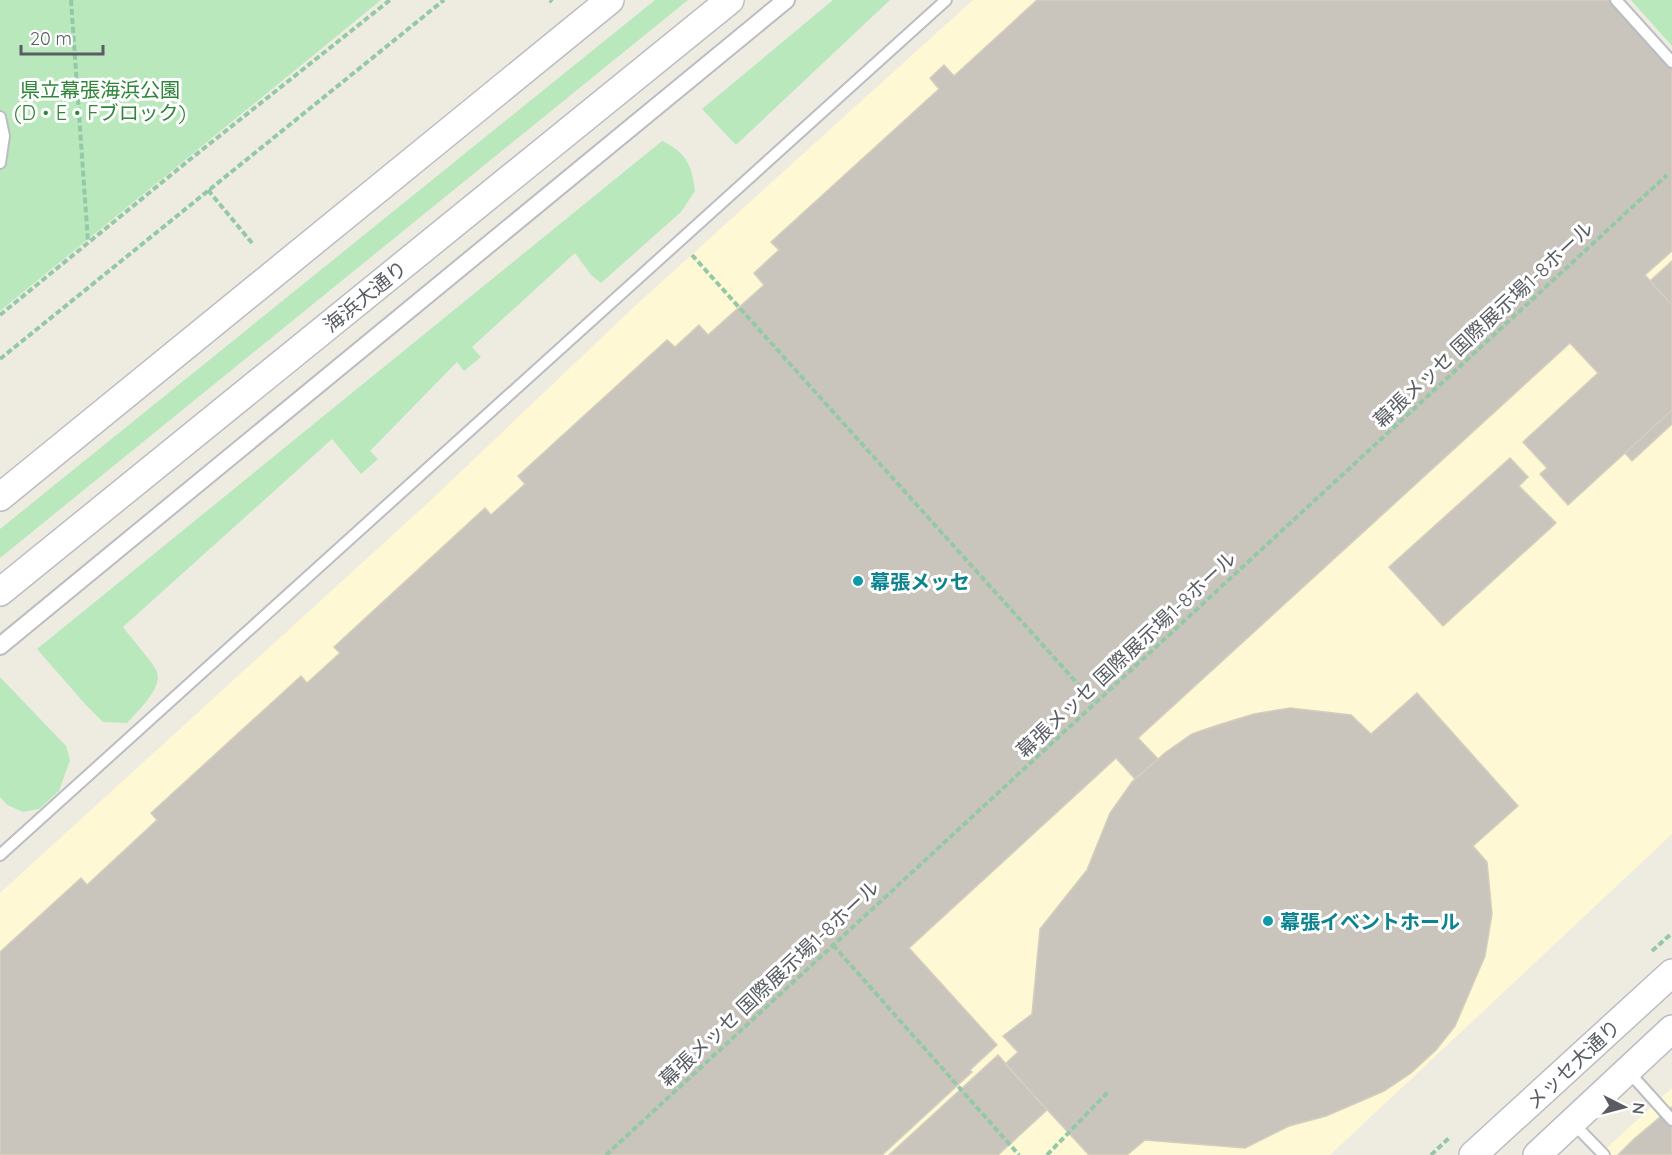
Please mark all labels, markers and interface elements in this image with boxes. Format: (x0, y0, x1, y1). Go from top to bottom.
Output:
scale bar (21, 18, 104, 56)
text: 20 m (30, 27, 72, 50)
park label: 県立幕張海浜公園 (D・E・Fブロック) (14, 77, 186, 125)
street label: 幕張メッセ 国際展示場1-8ホール (1368, 215, 1598, 433)
street label: 海浜大通り (318, 255, 412, 337)
street label: 幕張メッセ 国際展示場1-8ホール (1011, 545, 1241, 763)
place label: 幕張メッセ (870, 569, 970, 594)
marker: 幕張メッセ (851, 574, 865, 588)
street label: 幕張メッセ 国際展示場1-8ホール (654, 874, 884, 1092)
place label: 幕張イベントホール (1280, 909, 1460, 934)
marker: 幕張イベントホール (1261, 914, 1275, 928)
street label: メッセ大通り (1521, 1014, 1625, 1114)
north arrow (1594, 1077, 1654, 1137)
text: N (1628, 1102, 1649, 1115)

